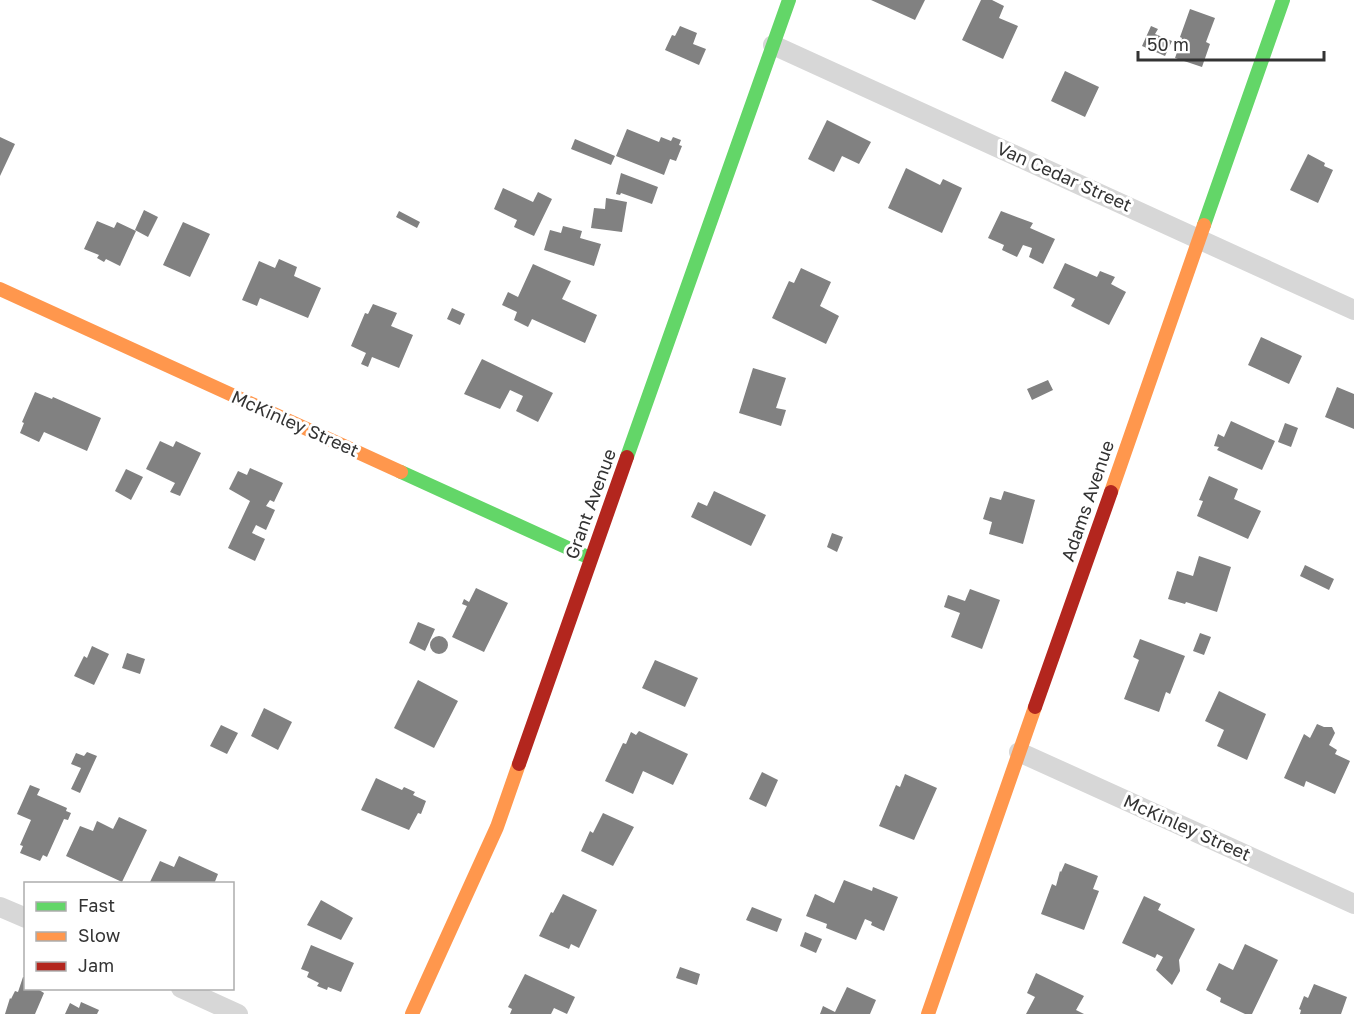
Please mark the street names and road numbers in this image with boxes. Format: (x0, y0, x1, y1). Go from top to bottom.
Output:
street label: Van Cedar Street (993, 136, 1135, 216)
street label: McKinley Street (228, 385, 363, 461)
street label: Adams Avenue (1056, 437, 1118, 564)
street label: Grant Avenue (560, 445, 620, 562)
street label: McKinley Street (1120, 789, 1255, 865)

